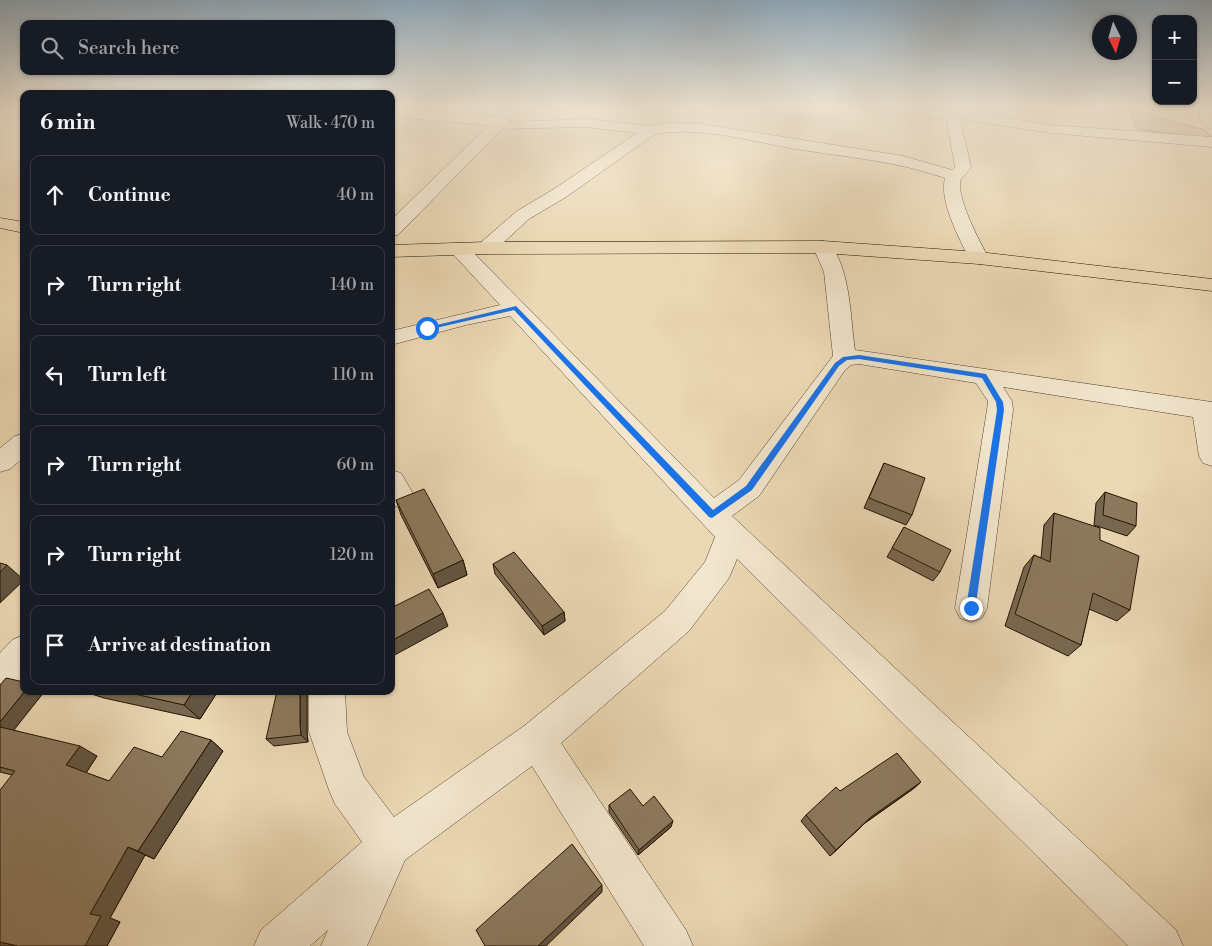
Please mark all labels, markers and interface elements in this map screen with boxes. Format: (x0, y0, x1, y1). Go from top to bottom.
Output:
north arrow (1092, 15, 1137, 60)
map controls (1152, 15, 1197, 105)
button: + (1152, 15, 1197, 60)
search box (20, 20, 395, 75)
icon: search (38, 34, 66, 62)
text: Search here (78, 36, 179, 60)
button: − (1152, 60, 1197, 105)
text: 6 min (40, 110, 95, 136)
text: Walk · 470 m (287, 113, 375, 133)
icon: ahead (41, 181, 69, 209)
text: Continue (88, 183, 171, 207)
text: 40 m (337, 185, 374, 205)
icon: right (41, 271, 69, 299)
text: Turn right (88, 273, 181, 297)
text: 140 m (330, 275, 374, 295)
route start (416, 317, 439, 340)
icon: left (41, 361, 69, 389)
text: Turn left (88, 363, 167, 387)
text: 110 m (332, 365, 374, 385)
icon: right (41, 451, 69, 479)
text: Turn right (88, 453, 181, 477)
text: 60 m (336, 455, 374, 475)
icon: right (41, 541, 69, 569)
text: Turn right (88, 543, 181, 567)
text: 120 m (330, 545, 374, 565)
route end (960, 597, 983, 620)
icon: arrive (41, 631, 69, 659)
text: Arrive at destination (88, 633, 271, 657)

